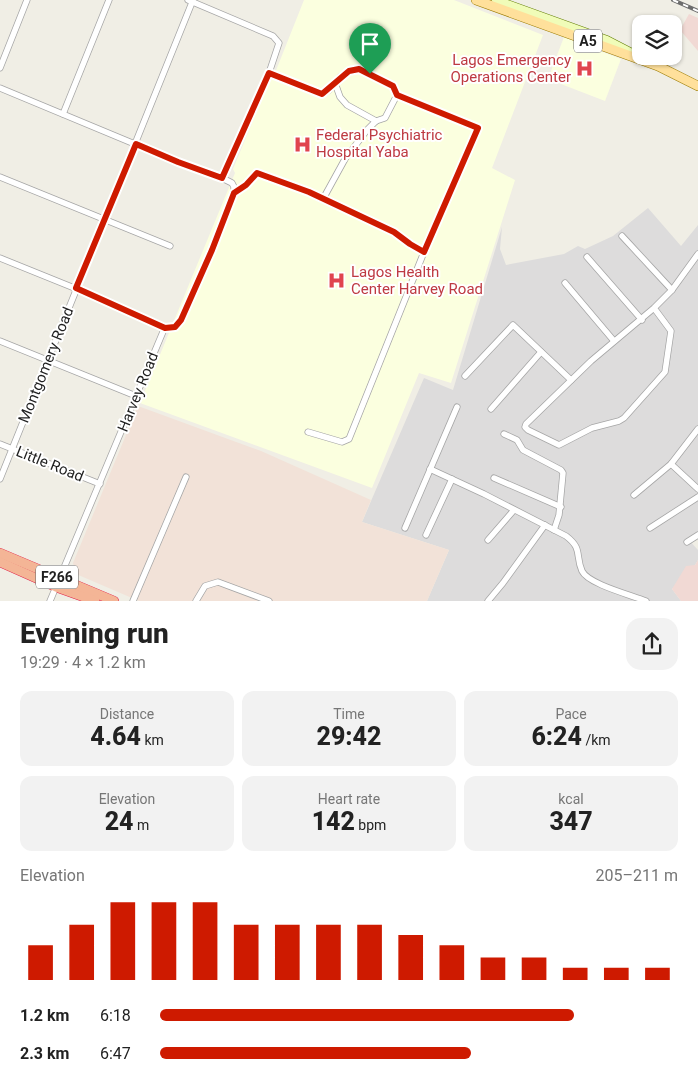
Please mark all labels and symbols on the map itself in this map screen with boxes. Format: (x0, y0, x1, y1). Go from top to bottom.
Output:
pin (349, 23, 391, 74)
road number: A5 (574, 29, 602, 52)
place label: Lagos Emergency Operations Center (451, 51, 571, 86)
hospital icon: Lagos Emergency Operations Center (575, 59, 595, 79)
place label: Federal Psychiatric Hospital Yaba (316, 126, 443, 161)
hospital icon: Federal Psychiatric Hospital Yaba (292, 134, 312, 154)
place label: Lagos Health Center Harvey Road (351, 263, 483, 298)
hospital icon: Lagos Health Center Harvey Road (327, 271, 347, 291)
street label: Montgomery Road (15, 304, 77, 426)
street label: Harvey Road (114, 350, 162, 434)
street label: Little Road (14, 442, 86, 486)
road number: F266 (36, 566, 78, 588)

